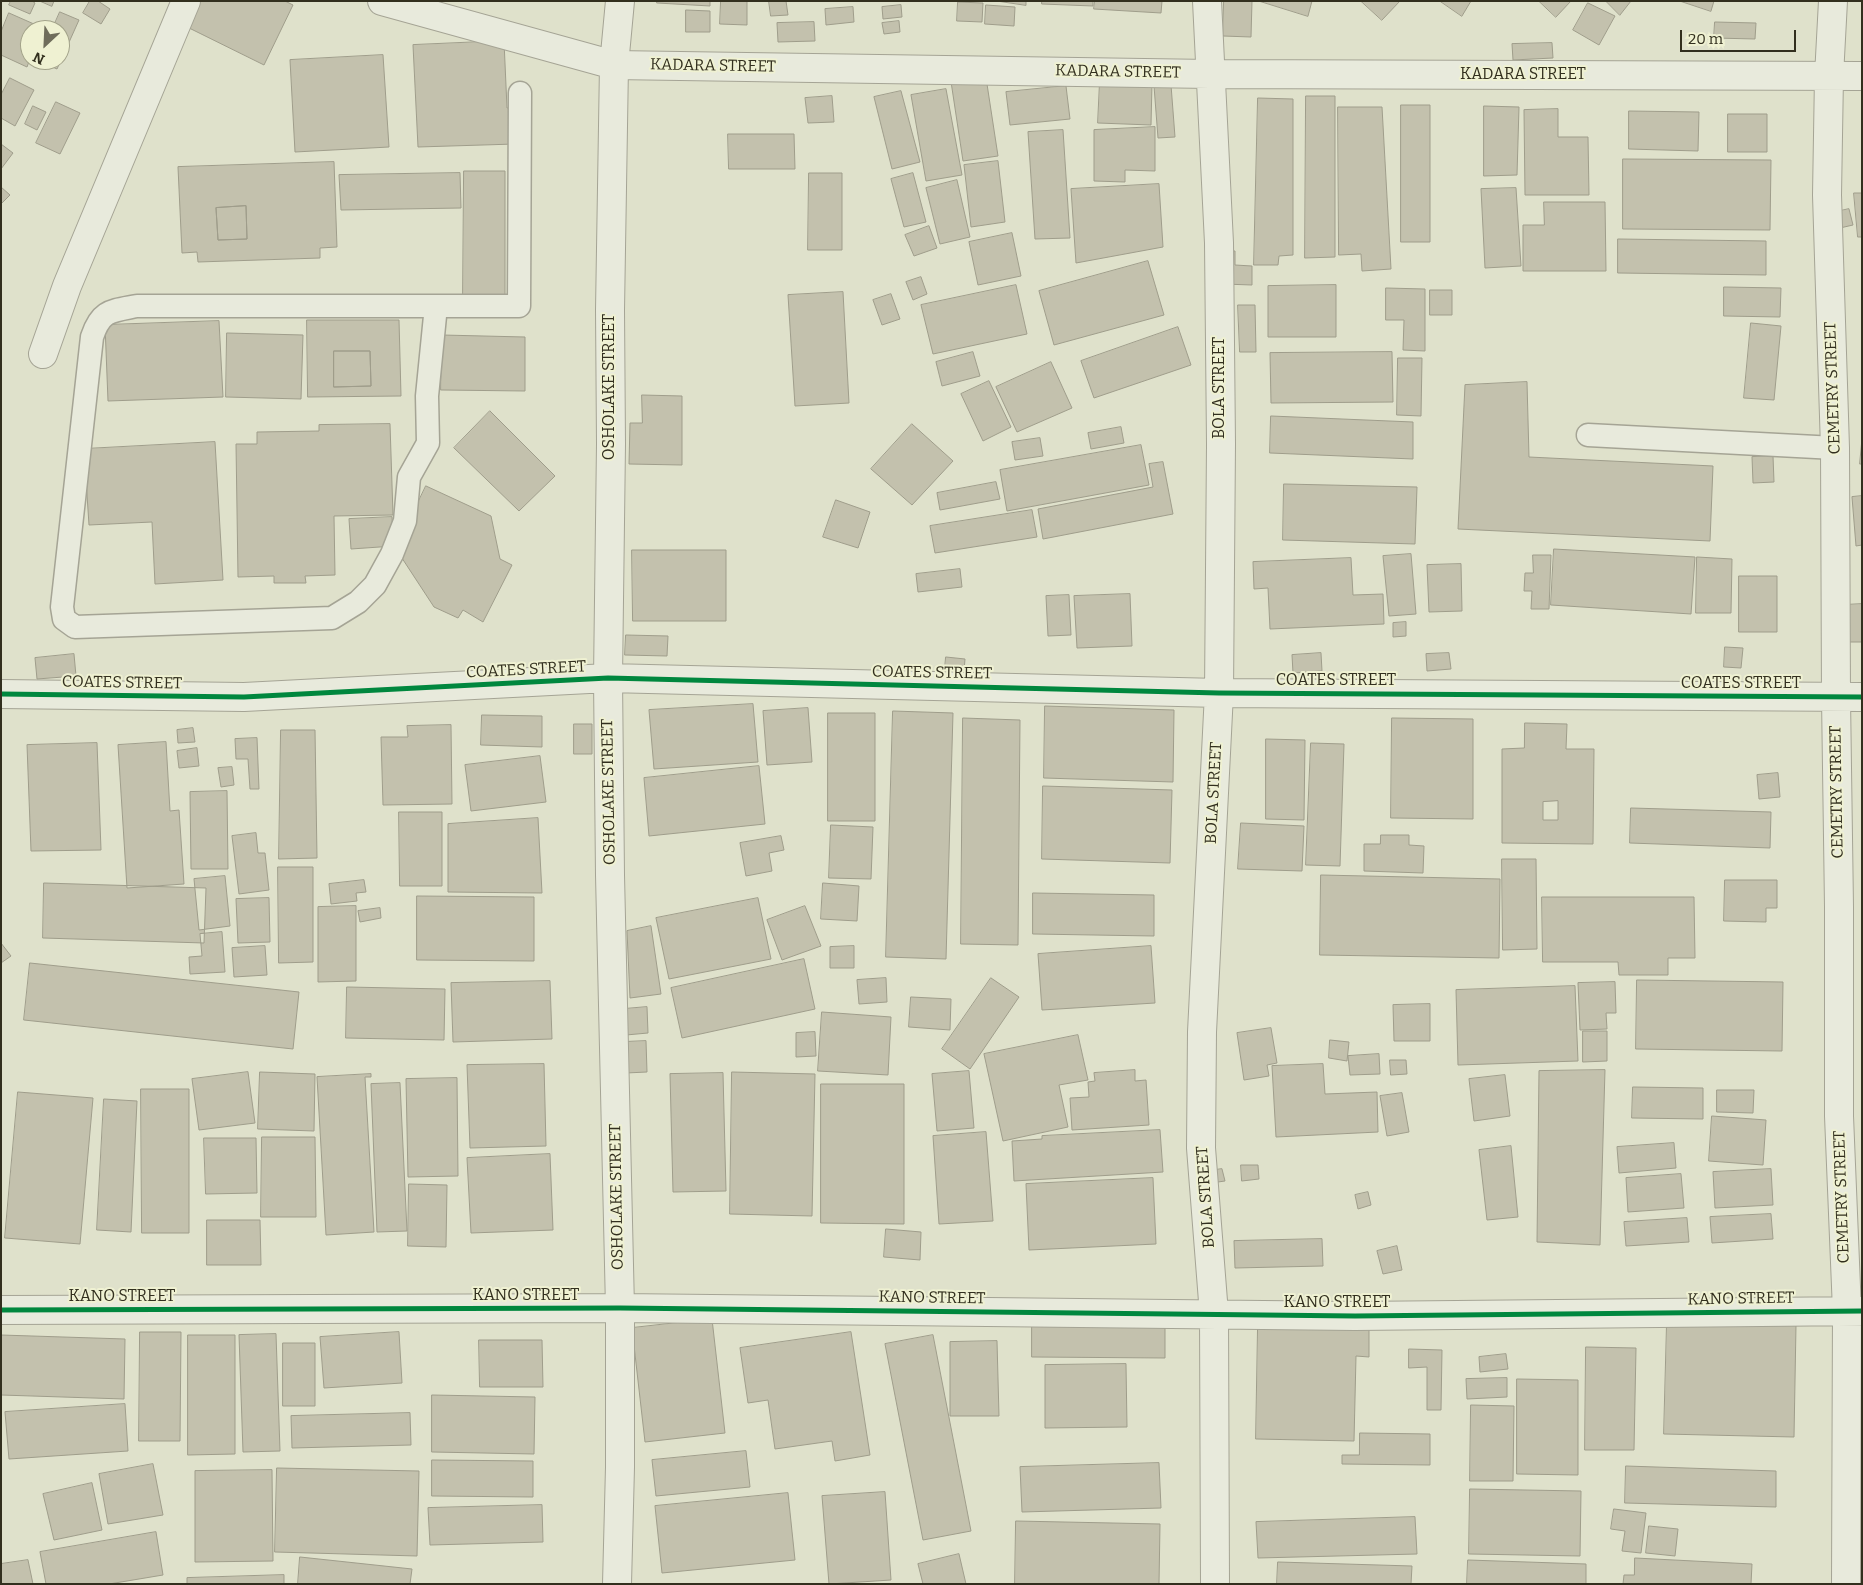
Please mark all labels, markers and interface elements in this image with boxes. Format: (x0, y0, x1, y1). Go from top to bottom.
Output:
north arrow (20, 20, 70, 70)
scale bar (1683, 20, 1799, 52)
text: 20 m (1688, 30, 1723, 48)
text: N (30, 48, 47, 68)
street label: KADARA STREET (650, 55, 776, 77)
street label: KADARA STREET (1055, 61, 1181, 83)
street label: KADARA STREET (1460, 65, 1586, 85)
street label: OSHOLAKE STREET (600, 314, 620, 460)
street label: CEMETRY STREET (1821, 321, 1845, 455)
street label: BOLA STREET (1210, 337, 1230, 439)
street label: COATES STREET (465, 657, 587, 683)
street label: COATES STREET (872, 662, 992, 684)
street label: COATES STREET (1276, 671, 1396, 691)
street label: COATES STREET (62, 672, 182, 694)
street label: COATES STREET (1681, 674, 1801, 694)
street label: OSHOLAKE STREET (598, 719, 620, 865)
street label: CEMETRY STREET (1826, 725, 1848, 859)
street label: BOLA STREET (1202, 741, 1226, 845)
street label: OSHOLAKE STREET (606, 1124, 628, 1270)
street label: CEMETRY STREET (1830, 1130, 1854, 1264)
street label: BOLA STREET (1193, 1145, 1219, 1249)
street label: KANO STREET (473, 1286, 579, 1306)
street label: KANO STREET (69, 1287, 175, 1307)
street label: KANO STREET (878, 1287, 986, 1309)
street label: KANO STREET (1687, 1288, 1795, 1310)
street label: KANO STREET (1284, 1293, 1390, 1313)

